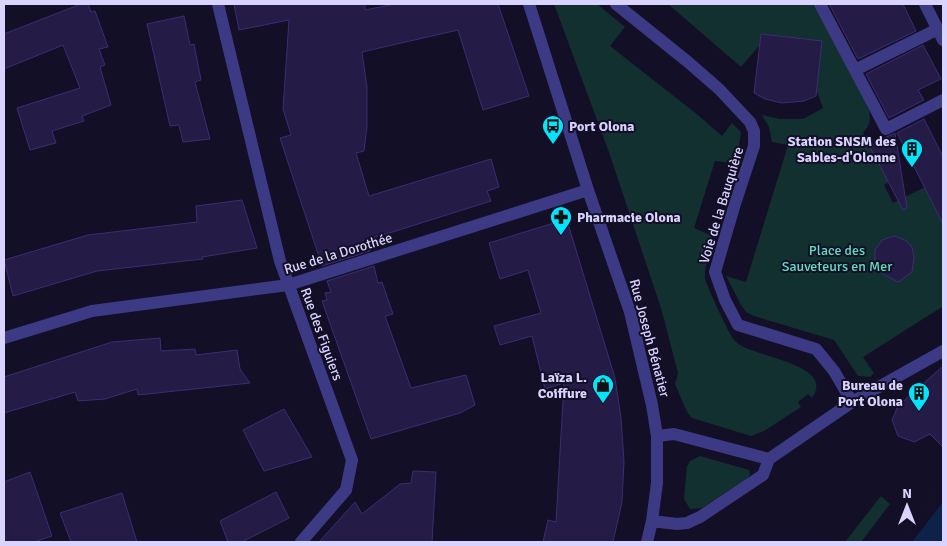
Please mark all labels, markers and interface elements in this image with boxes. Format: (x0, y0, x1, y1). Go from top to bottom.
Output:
bus stop icon: Port Olona (541, 114, 565, 145)
place label: Port Olona (569, 118, 634, 135)
place label: Station SNSM des Sables-d'Olonne (788, 133, 896, 166)
building icon: Station SNSM des Sables-d'Olonne (900, 137, 924, 168)
street label: Voie de la Bauquière (696, 145, 747, 266)
pharmacy icon: Pharmacie Olona (549, 205, 573, 236)
place label: Pharmacie Olona (577, 209, 681, 226)
street label: Rue de la Dorothée (282, 229, 394, 278)
park label: Place des Sauveteurs en Mer (782, 242, 893, 275)
street label: Rue Joseph Bénatier (626, 277, 674, 400)
street label: Rue des Figuiers (297, 285, 346, 383)
place label: Laïza L. Coiffure (538, 369, 587, 402)
shop icon: Laïza L. Coiffure (591, 373, 615, 404)
place label: Bureau de Port Olona (838, 377, 903, 410)
building icon: Bureau de Port Olona (907, 381, 931, 412)
north arrow (882, 481, 932, 531)
text: N (902, 485, 912, 502)

